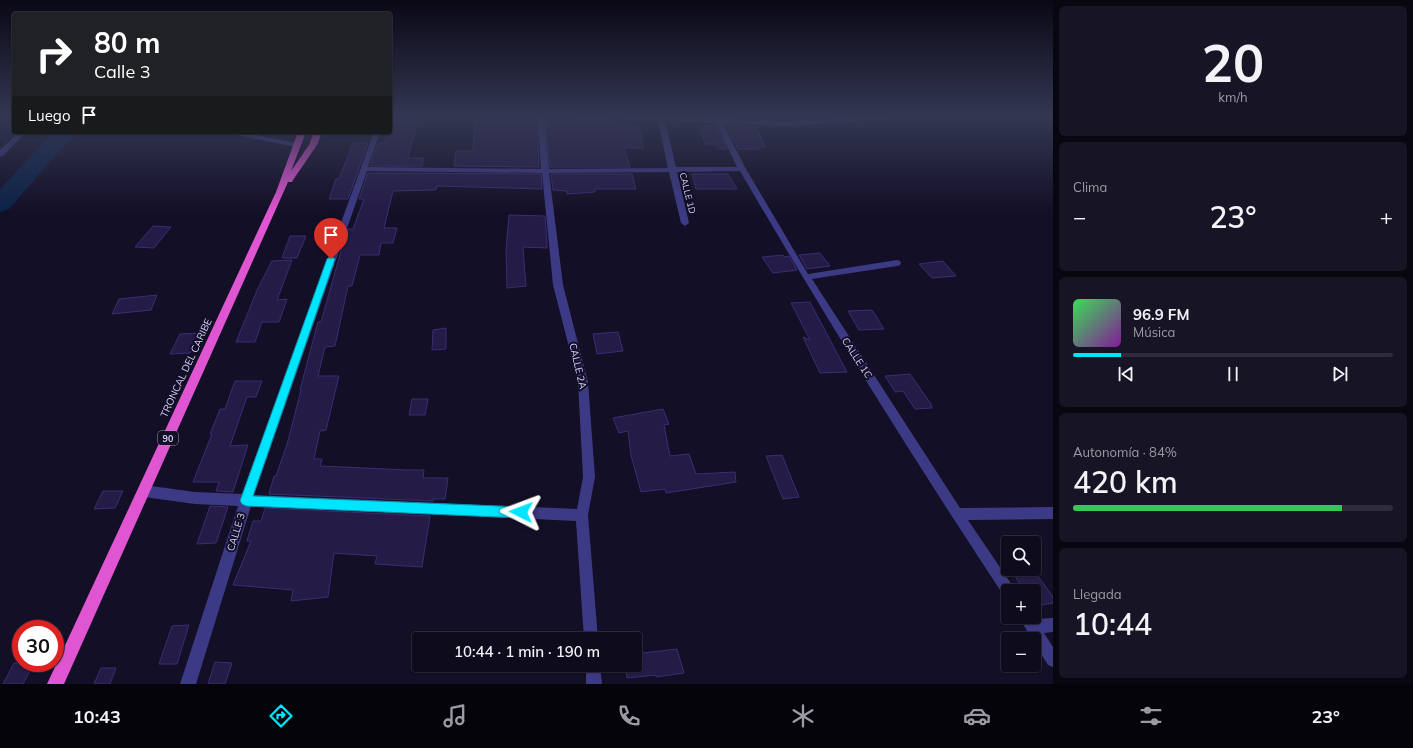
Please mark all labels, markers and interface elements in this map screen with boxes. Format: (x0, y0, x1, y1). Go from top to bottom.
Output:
text: 80 m (94, 25, 160, 60)
icon: right (28, 28, 80, 80)
text: 20 (1202, 30, 1264, 95)
text: Calle 3 (94, 60, 151, 83)
text: km/h (1218, 89, 1248, 105)
icon: arrive (78, 104, 100, 126)
text: Luego (28, 106, 70, 125)
street label: CALLE 1D (678, 171, 699, 215)
text: Clima (1073, 179, 1107, 195)
text: 23° (1209, 198, 1257, 236)
text: − (1073, 203, 1086, 231)
text: + (1380, 203, 1393, 231)
pin (314, 218, 348, 259)
icon: arrive (320, 224, 342, 246)
text: 96.9 FM (1133, 305, 1189, 324)
street label: TRONCAL DEL CARIBE (157, 316, 215, 420)
text: Música (1133, 324, 1175, 340)
street label: CALLE 1C (839, 335, 875, 381)
street label: CALLE 2A (566, 342, 590, 391)
icon: previous (1115, 363, 1137, 385)
icon: pause (1222, 363, 1244, 385)
icon: next (1329, 363, 1351, 385)
road number: 90 (158, 431, 178, 445)
text: Autonomía · 84% (1073, 444, 1177, 460)
text: 420 km (1073, 463, 1178, 501)
position arrow (500, 491, 542, 533)
street label: CALLE 3 (224, 511, 248, 553)
map controls (1001, 536, 1041, 672)
button: search (1001, 536, 1041, 576)
button: + (1001, 584, 1041, 624)
text: Llegada (1073, 586, 1122, 602)
text: 10:44 (1073, 605, 1152, 643)
speed limit sign: 30 (12, 620, 64, 672)
button: − (1001, 632, 1041, 672)
text: 10:44 · 1 min · 190 m (454, 642, 600, 661)
icon: directions (267, 702, 295, 730)
icon: music (441, 702, 469, 730)
icon: phone (615, 702, 643, 730)
icon: climate (789, 702, 817, 730)
icon: car (963, 702, 991, 730)
icon: filters (1137, 702, 1165, 730)
text: 10:43 (73, 705, 121, 728)
text: 23° (1311, 705, 1340, 728)

